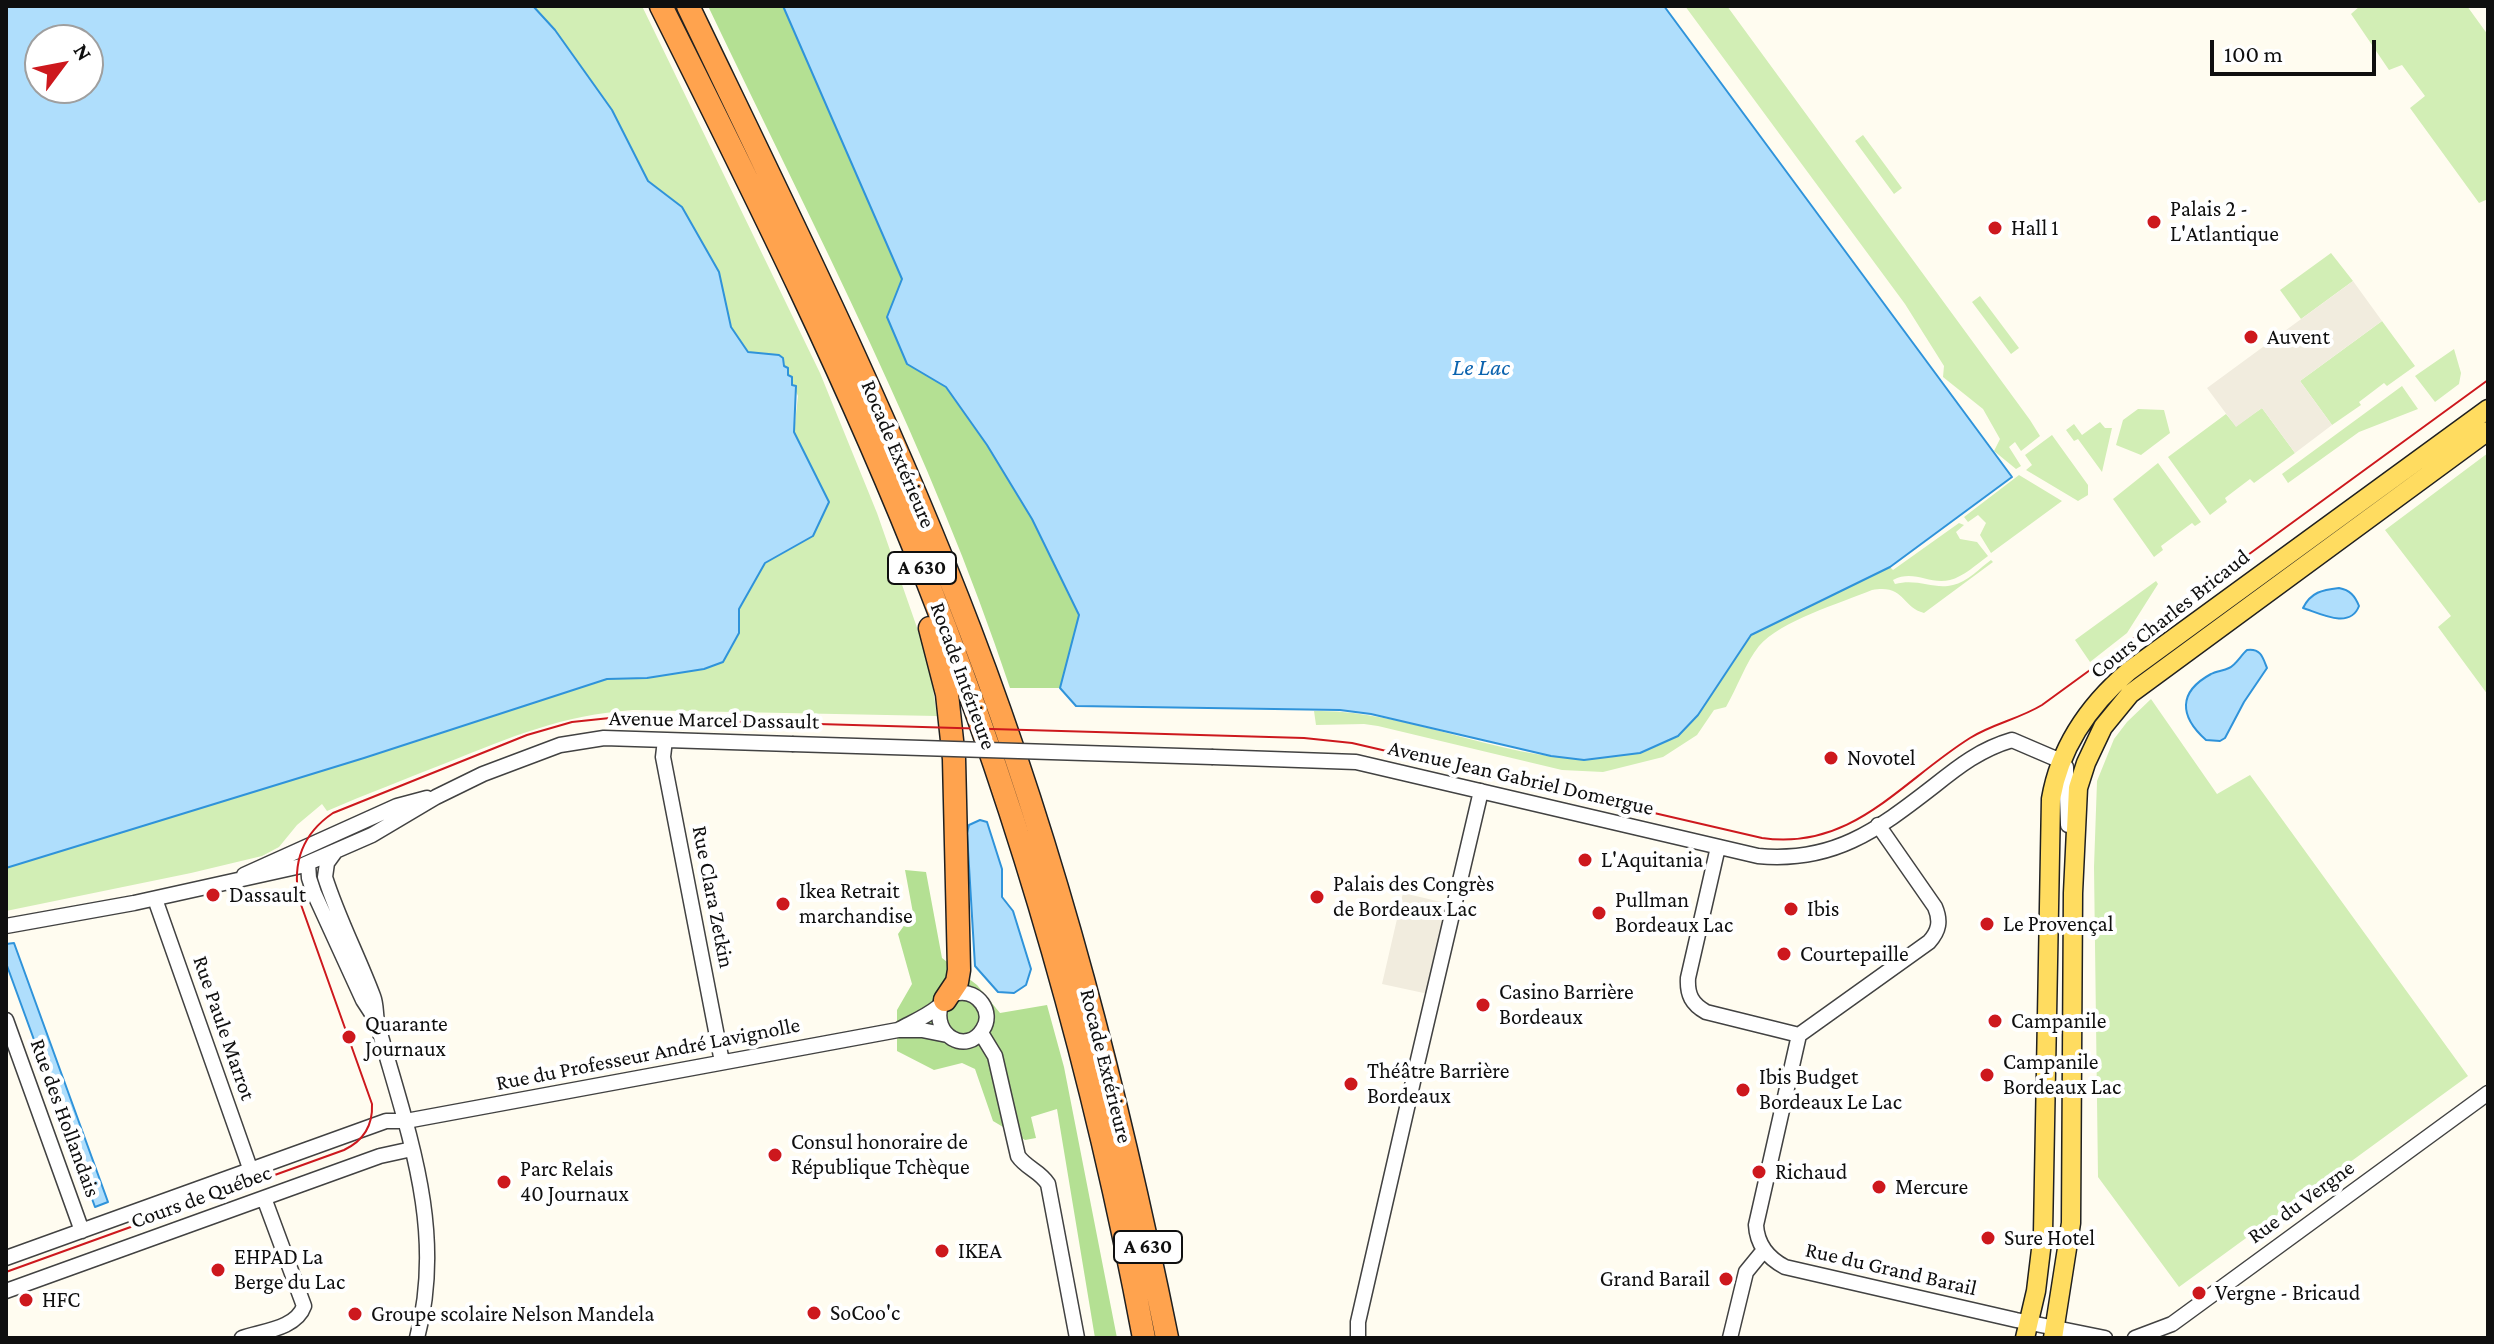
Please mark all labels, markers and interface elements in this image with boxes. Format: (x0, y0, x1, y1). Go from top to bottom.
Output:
north arrow (24, 24, 104, 104)
scale bar (2214, 24, 2380, 74)
text: N (69, 39, 98, 65)
text: 100 m (2224, 40, 2283, 67)
place label: Palais 2 - L'Atlantique (2170, 196, 2279, 248)
marker: Palais 2 - L'Atlantique (2145, 213, 2163, 231)
place label: Hall 1 (2011, 215, 2059, 241)
marker: Hall 1 (1986, 219, 2004, 237)
place label: Auvent (2267, 324, 2330, 350)
marker: Auvent (2242, 328, 2260, 346)
water label: Le Lac (1452, 354, 1510, 382)
street label: Rocade Extérieure (855, 376, 941, 532)
street label: Cours Charles Bricaud (2085, 544, 2255, 684)
road number: A 630 (888, 552, 956, 584)
street label: Rocade Intérieure (924, 599, 1002, 753)
street label: Avenue Marcel Dassault (609, 705, 819, 735)
street label: Avenue Jean Gabriel Domergue (1385, 735, 1657, 821)
place label: Novotel (1847, 745, 1916, 771)
marker: Novotel (1822, 749, 1840, 767)
street label: Rue Clara Zetkin (686, 824, 740, 970)
place label: L'Aquitania (1601, 847, 1703, 873)
marker: L'Aquitania (1576, 851, 1594, 869)
place label: Palais des Congrès de Bordeaux Lac (1333, 871, 1494, 922)
place label: Ikea Retrait marchandise (799, 878, 913, 930)
place label: Dassault (229, 882, 306, 908)
marker: Dassault (204, 886, 222, 904)
place label: Pullman Bordeaux Lac (1615, 887, 1733, 938)
marker: Palais des Congrès de Bordeaux Lac (1308, 888, 1326, 906)
marker: Ikea Retrait marchandise (774, 895, 792, 913)
place label: Ibis (1807, 896, 1839, 922)
marker: Ibis (1782, 900, 1800, 918)
marker: Pullman Bordeaux Lac (1590, 904, 1608, 922)
place label: Le Provençal (2003, 911, 2114, 937)
marker: Le Provençal (1978, 915, 1996, 933)
place label: Courtepaille (1800, 941, 1909, 967)
marker: Courtepaille (1775, 945, 1793, 963)
street label: Rue Paule Marrot (187, 952, 261, 1104)
place label: Casino Barrière Bordeaux (1499, 979, 1634, 1030)
street label: Rocade Extérieure (1074, 986, 1138, 1146)
marker: Casino Barrière Bordeaux (1474, 996, 1492, 1014)
place label: Campanile (2011, 1008, 2106, 1034)
place label: Quarante Journaux (365, 1011, 448, 1062)
street label: Rue du Professeur André Lavignolle (494, 1012, 802, 1096)
marker: Campanile (1986, 1012, 2004, 1030)
marker: Quarante Journaux (340, 1028, 358, 1046)
street label: Rue des Hollandais (24, 1035, 106, 1201)
place label: Campanile Bordeaux Lac (2003, 1049, 2121, 1100)
place label: Théâtre Barrière Bordeaux (1367, 1058, 1509, 1110)
place label: Ibis Budget Bordeaux Le Lac (1759, 1064, 1902, 1116)
marker: Campanile Bordeaux Lac (1978, 1066, 1996, 1084)
marker: Théâtre Barrière Bordeaux (1342, 1075, 1360, 1093)
marker: Ibis Budget Bordeaux Le Lac (1734, 1081, 1752, 1099)
place label: Consul honoraire de République Tchèque (791, 1129, 970, 1180)
marker: Consul honoraire de République Tchèque (766, 1146, 784, 1164)
street label: Rue du Vergne (2242, 1154, 2360, 1250)
place label: Parc Relais 40 Journaux (520, 1156, 629, 1208)
street label: Cours de Québec (127, 1159, 275, 1235)
place label: Richaud (1775, 1159, 1847, 1185)
marker: Richaud (1750, 1163, 1768, 1181)
marker: Parc Relais 40 Journaux (495, 1173, 513, 1191)
place label: Mercure (1895, 1174, 1968, 1200)
marker: Mercure (1870, 1178, 1888, 1196)
place label: Sure Hotel (2004, 1225, 2095, 1251)
marker: Sure Hotel (1979, 1229, 1997, 1247)
road number: A 630 (1114, 1231, 1182, 1263)
street label: Rue du Grand Barail (1803, 1236, 1979, 1302)
place label: IKEA (958, 1238, 1002, 1264)
marker: IKEA (933, 1242, 951, 1260)
place label: EHPAD La Berge du Lac (234, 1244, 345, 1296)
marker: EHPAD La Berge du Lac (209, 1261, 227, 1279)
place label: Grand Barail (1600, 1266, 1710, 1292)
marker: Grand Barail (1717, 1270, 1735, 1288)
place label: Vergne - Bricaud (2215, 1280, 2360, 1306)
marker: Vergne - Bricaud (2190, 1284, 2208, 1302)
place label: HFC (42, 1287, 80, 1313)
marker: HFC (17, 1291, 35, 1309)
place label: SoCoo'c (830, 1300, 900, 1326)
place label: Groupe scolaire Nelson Mandela (371, 1301, 654, 1327)
marker: SoCoo'c (805, 1304, 823, 1322)
marker: Groupe scolaire Nelson Mandela (346, 1305, 364, 1323)

